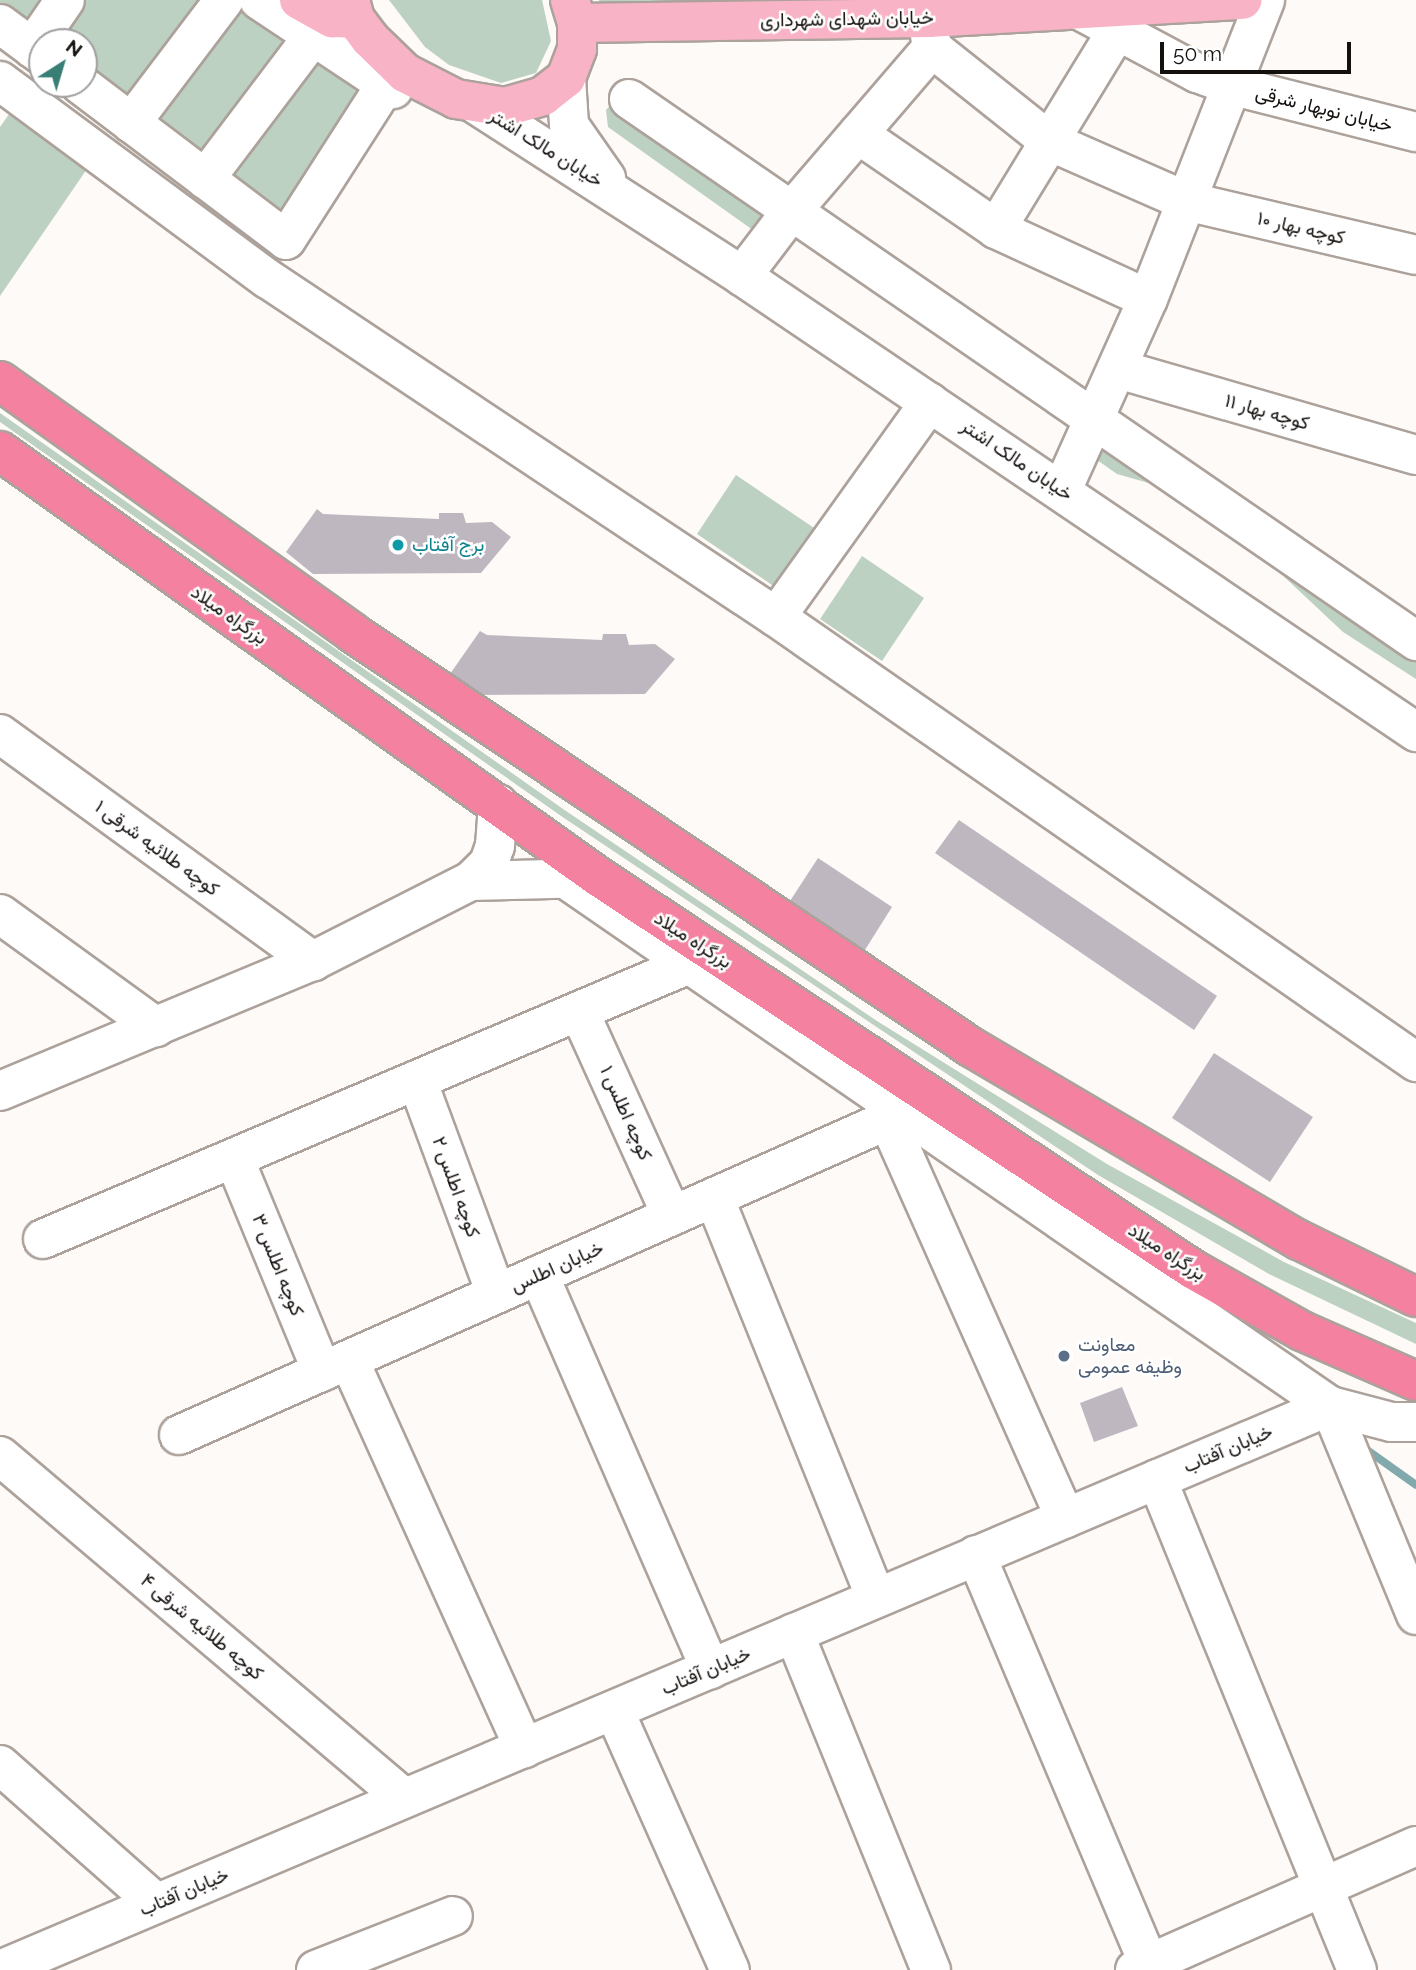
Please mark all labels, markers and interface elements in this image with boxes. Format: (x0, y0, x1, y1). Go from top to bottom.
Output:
street label: خیابان شهدای شهرداری (760, 6, 934, 32)
north arrow (28, 28, 98, 98)
scale bar (1164, 28, 1355, 72)
text: N (62, 35, 87, 61)
text: 50 m (1173, 41, 1222, 66)
street label: خیابان نوبهار شرقی (1253, 81, 1395, 137)
street label: خیابان مالک اشتر (485, 104, 607, 192)
street label: کوچه بهار ۱۰ (1255, 207, 1347, 249)
street label: کوچه بهار ۱۱ (1222, 389, 1312, 435)
street label: خیابان مالک اشتر (957, 414, 1077, 506)
place label: برج آفتاب (412, 534, 484, 556)
marker: برج آفتاب (390, 537, 406, 553)
street label: بزرگراه میلاد (187, 581, 271, 649)
street label: کوچه طلائیه شرقی ۱ (90, 795, 224, 901)
street label: بزرگراه میلاد (650, 907, 736, 973)
street label: کوچه اطلس ۱ (595, 1062, 657, 1164)
street label: کوچه اطلس ۲ (427, 1134, 485, 1240)
street label: کوچه اطلس ۳ (247, 1211, 309, 1319)
street label: بزرگراه میلاد (1124, 1219, 1210, 1285)
street label: خیابان اطلس (507, 1236, 607, 1298)
place label: معاونت وظیفه عمومی (1078, 1334, 1182, 1378)
marker: معاونت وظیفه عمومی (1056, 1348, 1072, 1364)
street label: خیابان آفتاب (1180, 1420, 1276, 1478)
street label: کوچه طلائیه شرقی ۴ (136, 1569, 268, 1685)
street label: خیابان آفتاب (658, 1642, 754, 1700)
street label: خیابان آفتاب (136, 1863, 232, 1921)

